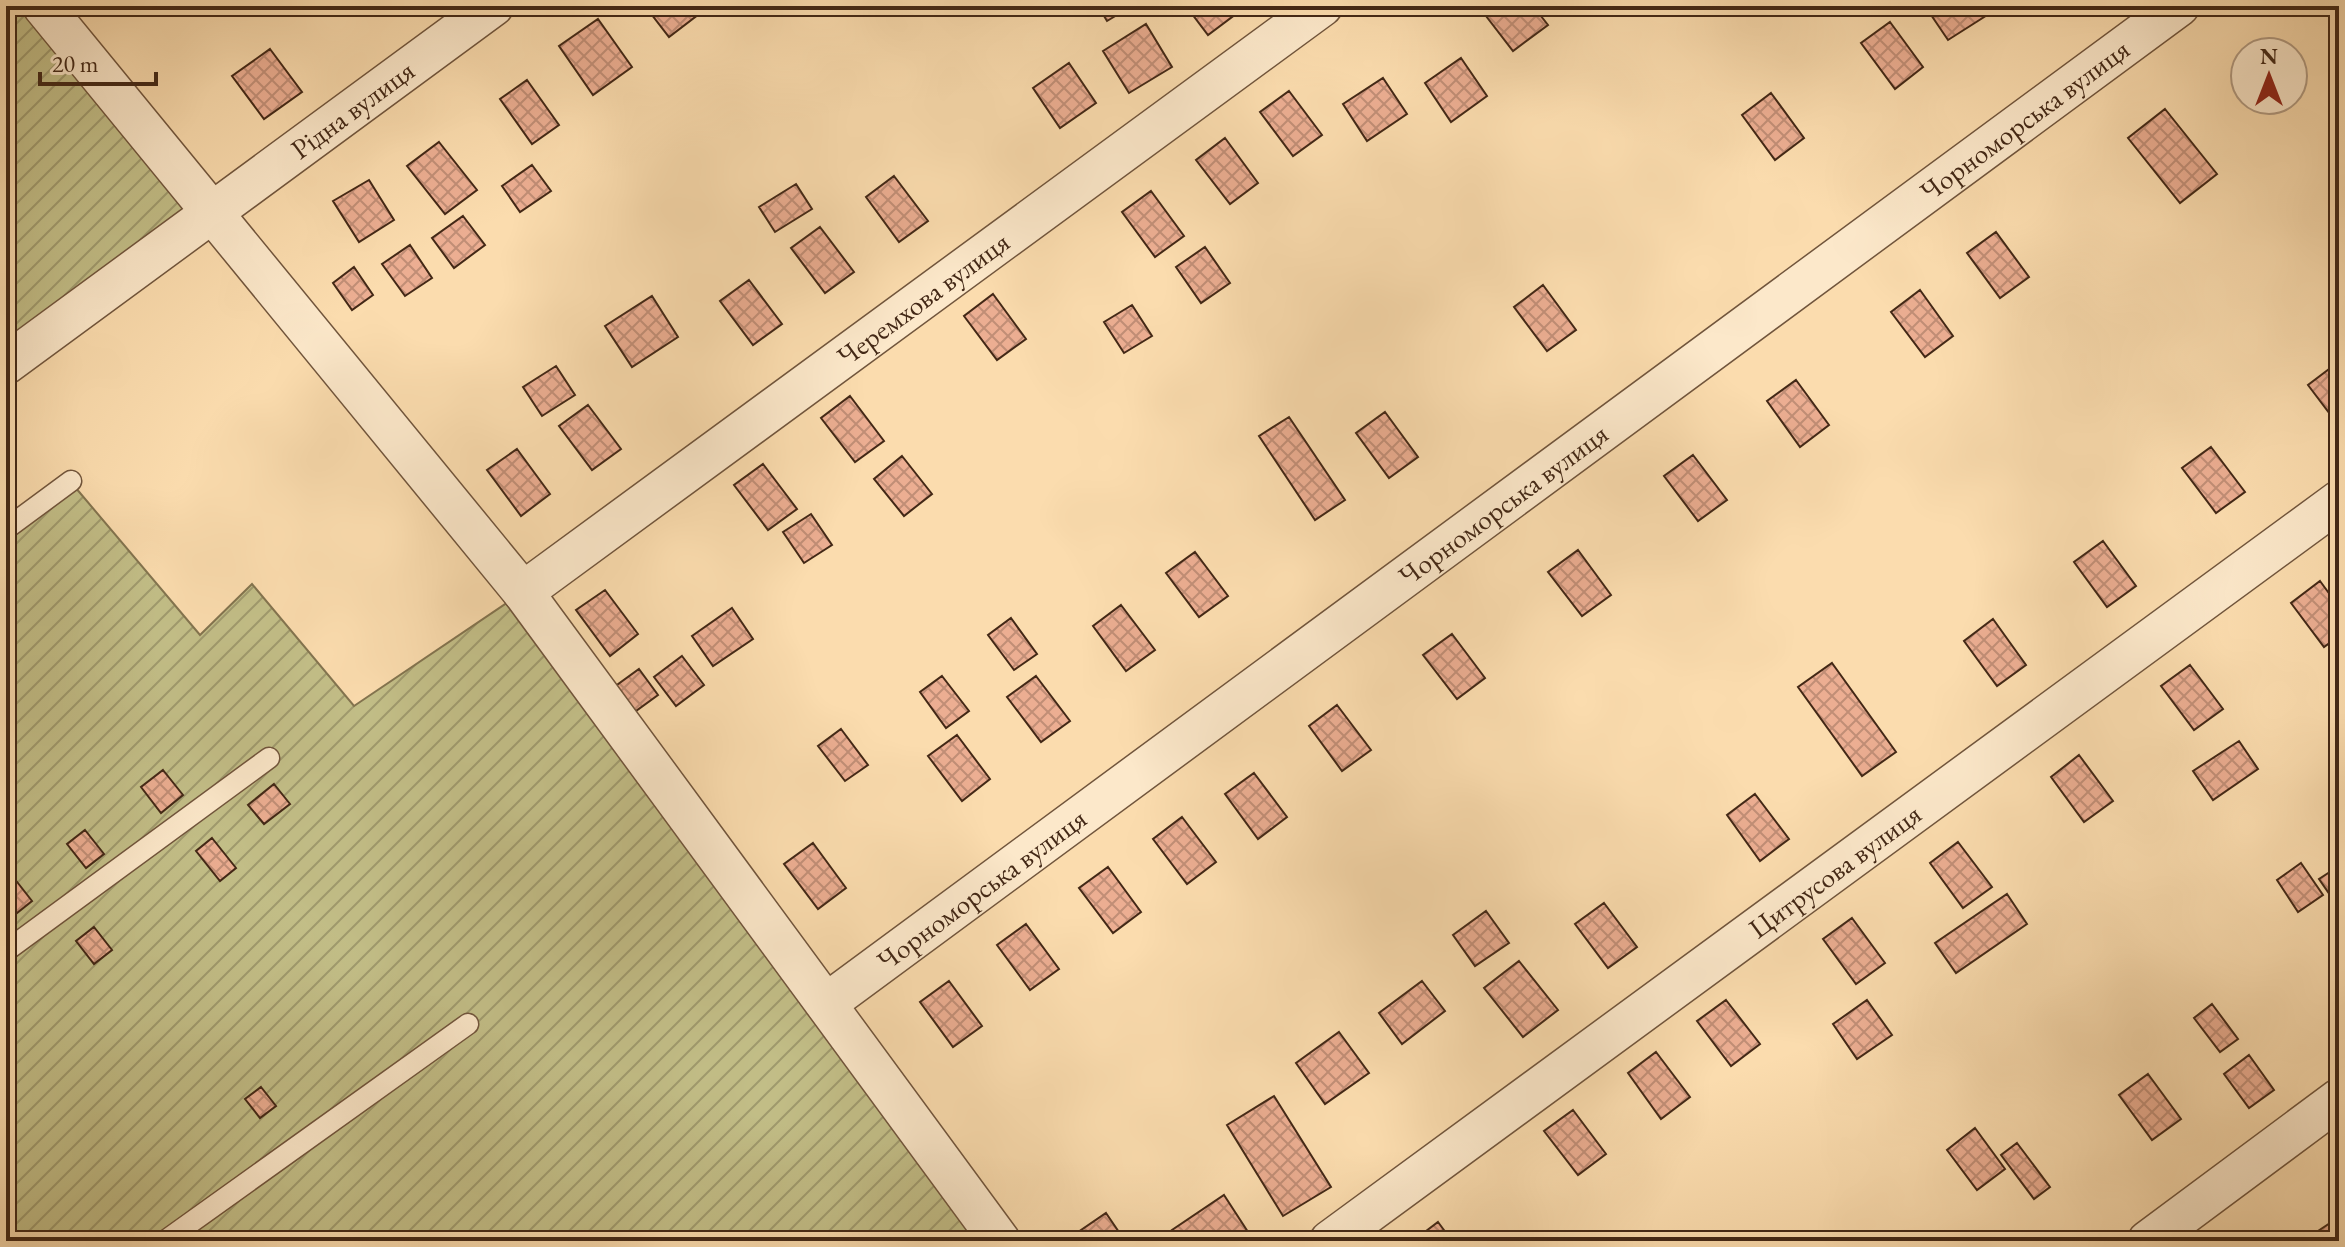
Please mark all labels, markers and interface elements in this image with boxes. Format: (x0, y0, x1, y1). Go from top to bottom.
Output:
street label: Чорноморська вулиця (1913, 31, 2136, 209)
scale bar (40, 36, 156, 86)
north arrow (2229, 36, 2309, 116)
text: N (2260, 42, 2278, 71)
text: 20 m (52, 48, 99, 79)
street label: Рідна вулиця (283, 52, 421, 167)
street label: Черемхова вулиця (830, 224, 1016, 374)
street label: Чорноморська вулиця (1391, 415, 1615, 594)
street label: Цитрусова вулиця (1741, 796, 1928, 946)
street label: Чорноморська вулиця (870, 800, 1093, 978)

